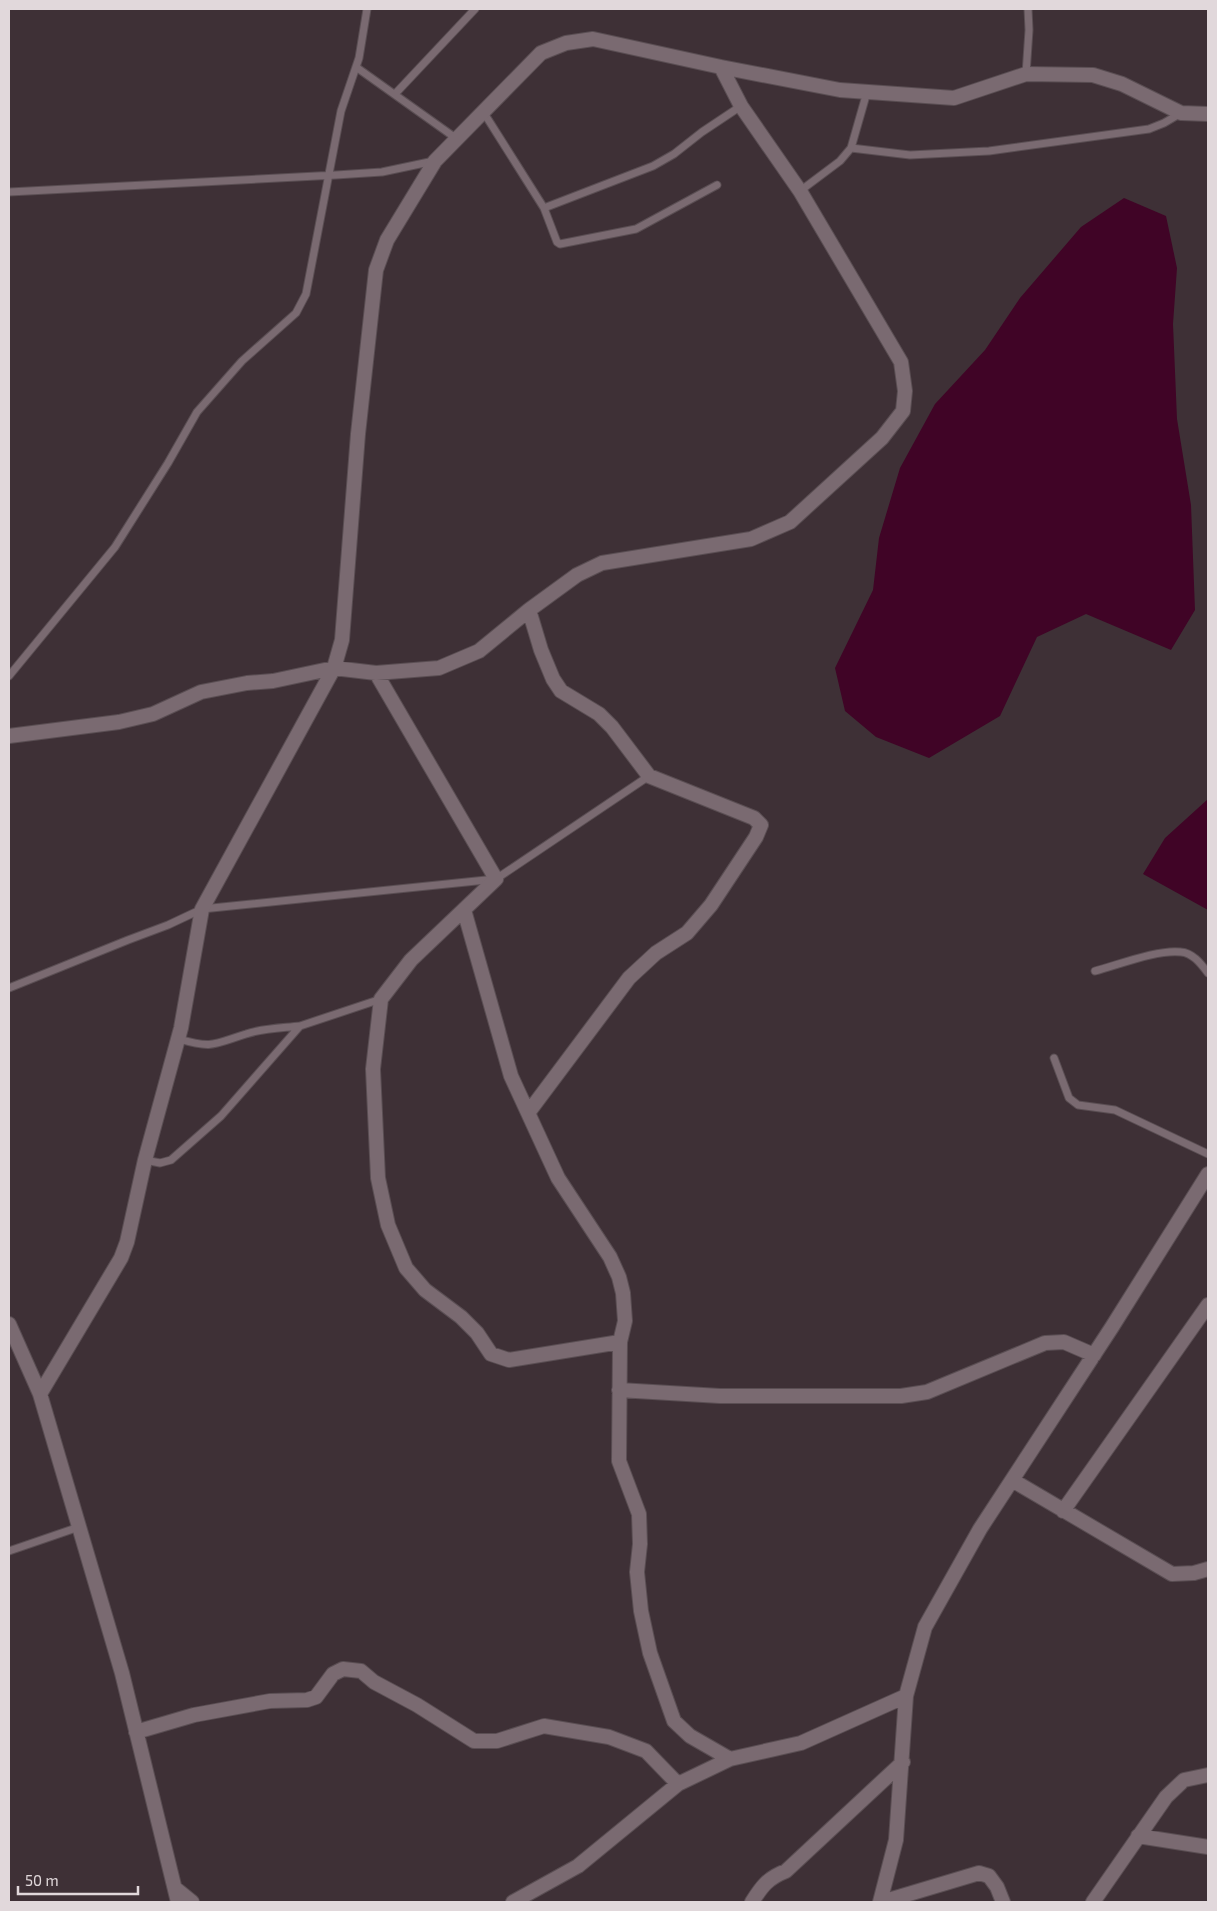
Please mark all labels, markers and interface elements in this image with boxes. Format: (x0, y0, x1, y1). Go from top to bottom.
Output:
scale bar (18, 1864, 138, 1896)
text: 50 m (25, 1871, 59, 1889)

